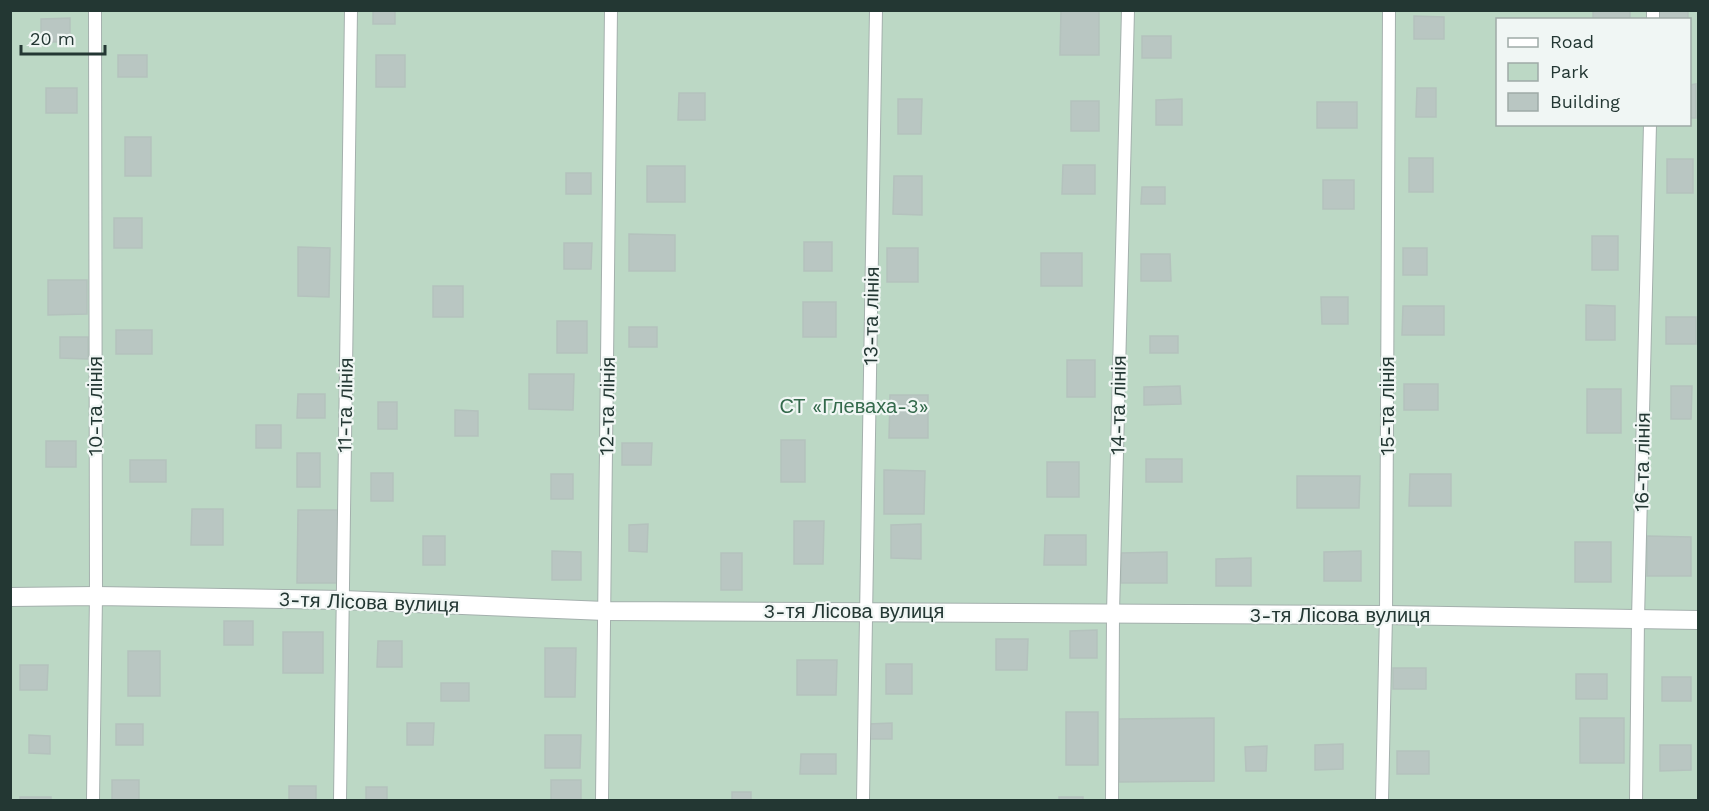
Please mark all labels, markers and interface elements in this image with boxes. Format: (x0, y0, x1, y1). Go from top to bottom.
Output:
scale bar (21, 18, 105, 56)
legend (1496, 18, 1691, 126)
text: 20 m (30, 28, 75, 49)
text: Road (1550, 31, 1594, 52)
text: Park (1550, 61, 1589, 82)
text: Building (1550, 91, 1620, 112)
street label: 13-та лінія (858, 266, 884, 366)
street label: 14-та лінія (1105, 355, 1131, 455)
street label: 10-та лінія (83, 356, 107, 456)
street label: 11-та лінія (332, 357, 358, 453)
street label: 12-та лінія (594, 357, 620, 455)
street label: 15-та лінія (1375, 357, 1399, 455)
park label: СТ «Глеваха-3» (779, 394, 929, 418)
street label: 16-та лінія (1629, 412, 1655, 512)
street label: 3-тя Лісова вулиця (278, 587, 460, 617)
street label: 3-тя Лісова вулиця (764, 599, 944, 623)
street label: 3-тя Лісова вулиця (1250, 603, 1430, 627)

